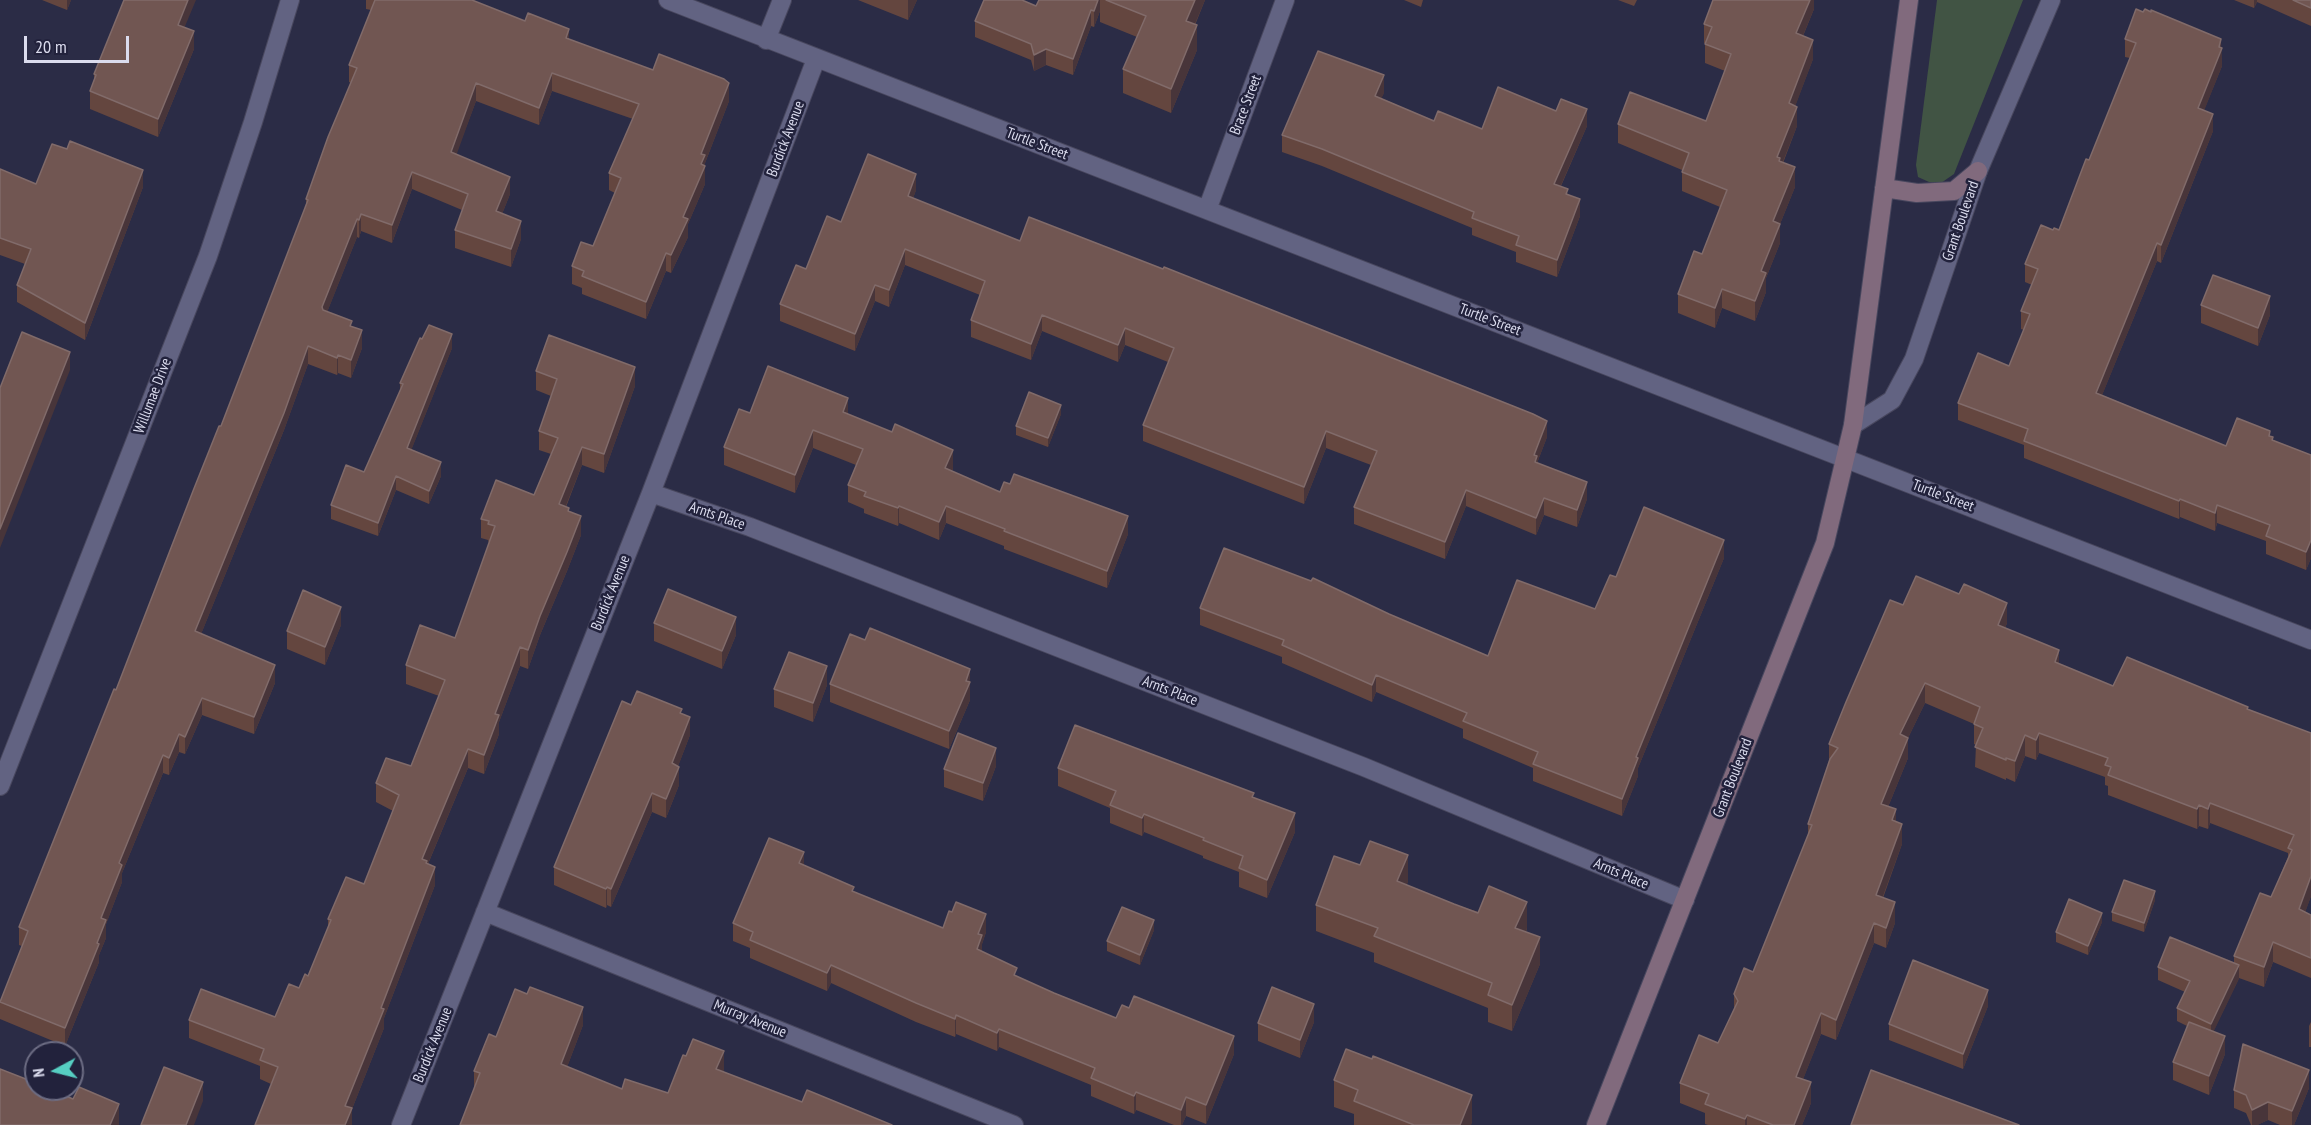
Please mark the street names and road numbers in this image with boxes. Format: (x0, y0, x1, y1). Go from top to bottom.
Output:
street label: Brace Street (1226, 73, 1266, 137)
street label: Burdick Avenue (763, 99, 809, 179)
street label: Turtle Street (1004, 124, 1070, 164)
street label: Grant Boulevard (1939, 179, 1983, 263)
street label: Turtle Street (1457, 300, 1523, 340)
street label: Willumae Drive (130, 356, 176, 436)
street label: Turtle Street (1910, 476, 1976, 516)
street label: Arnts Place (687, 498, 747, 534)
street label: Burdick Avenue (588, 553, 634, 633)
street label: Arnts Place (1140, 672, 1200, 710)
street label: Grant Boulevard (1710, 736, 1756, 820)
street label: Arnts Place (1591, 854, 1651, 894)
street label: Murray Avenue (711, 996, 789, 1042)
street label: Burdick Avenue (410, 1005, 456, 1085)

